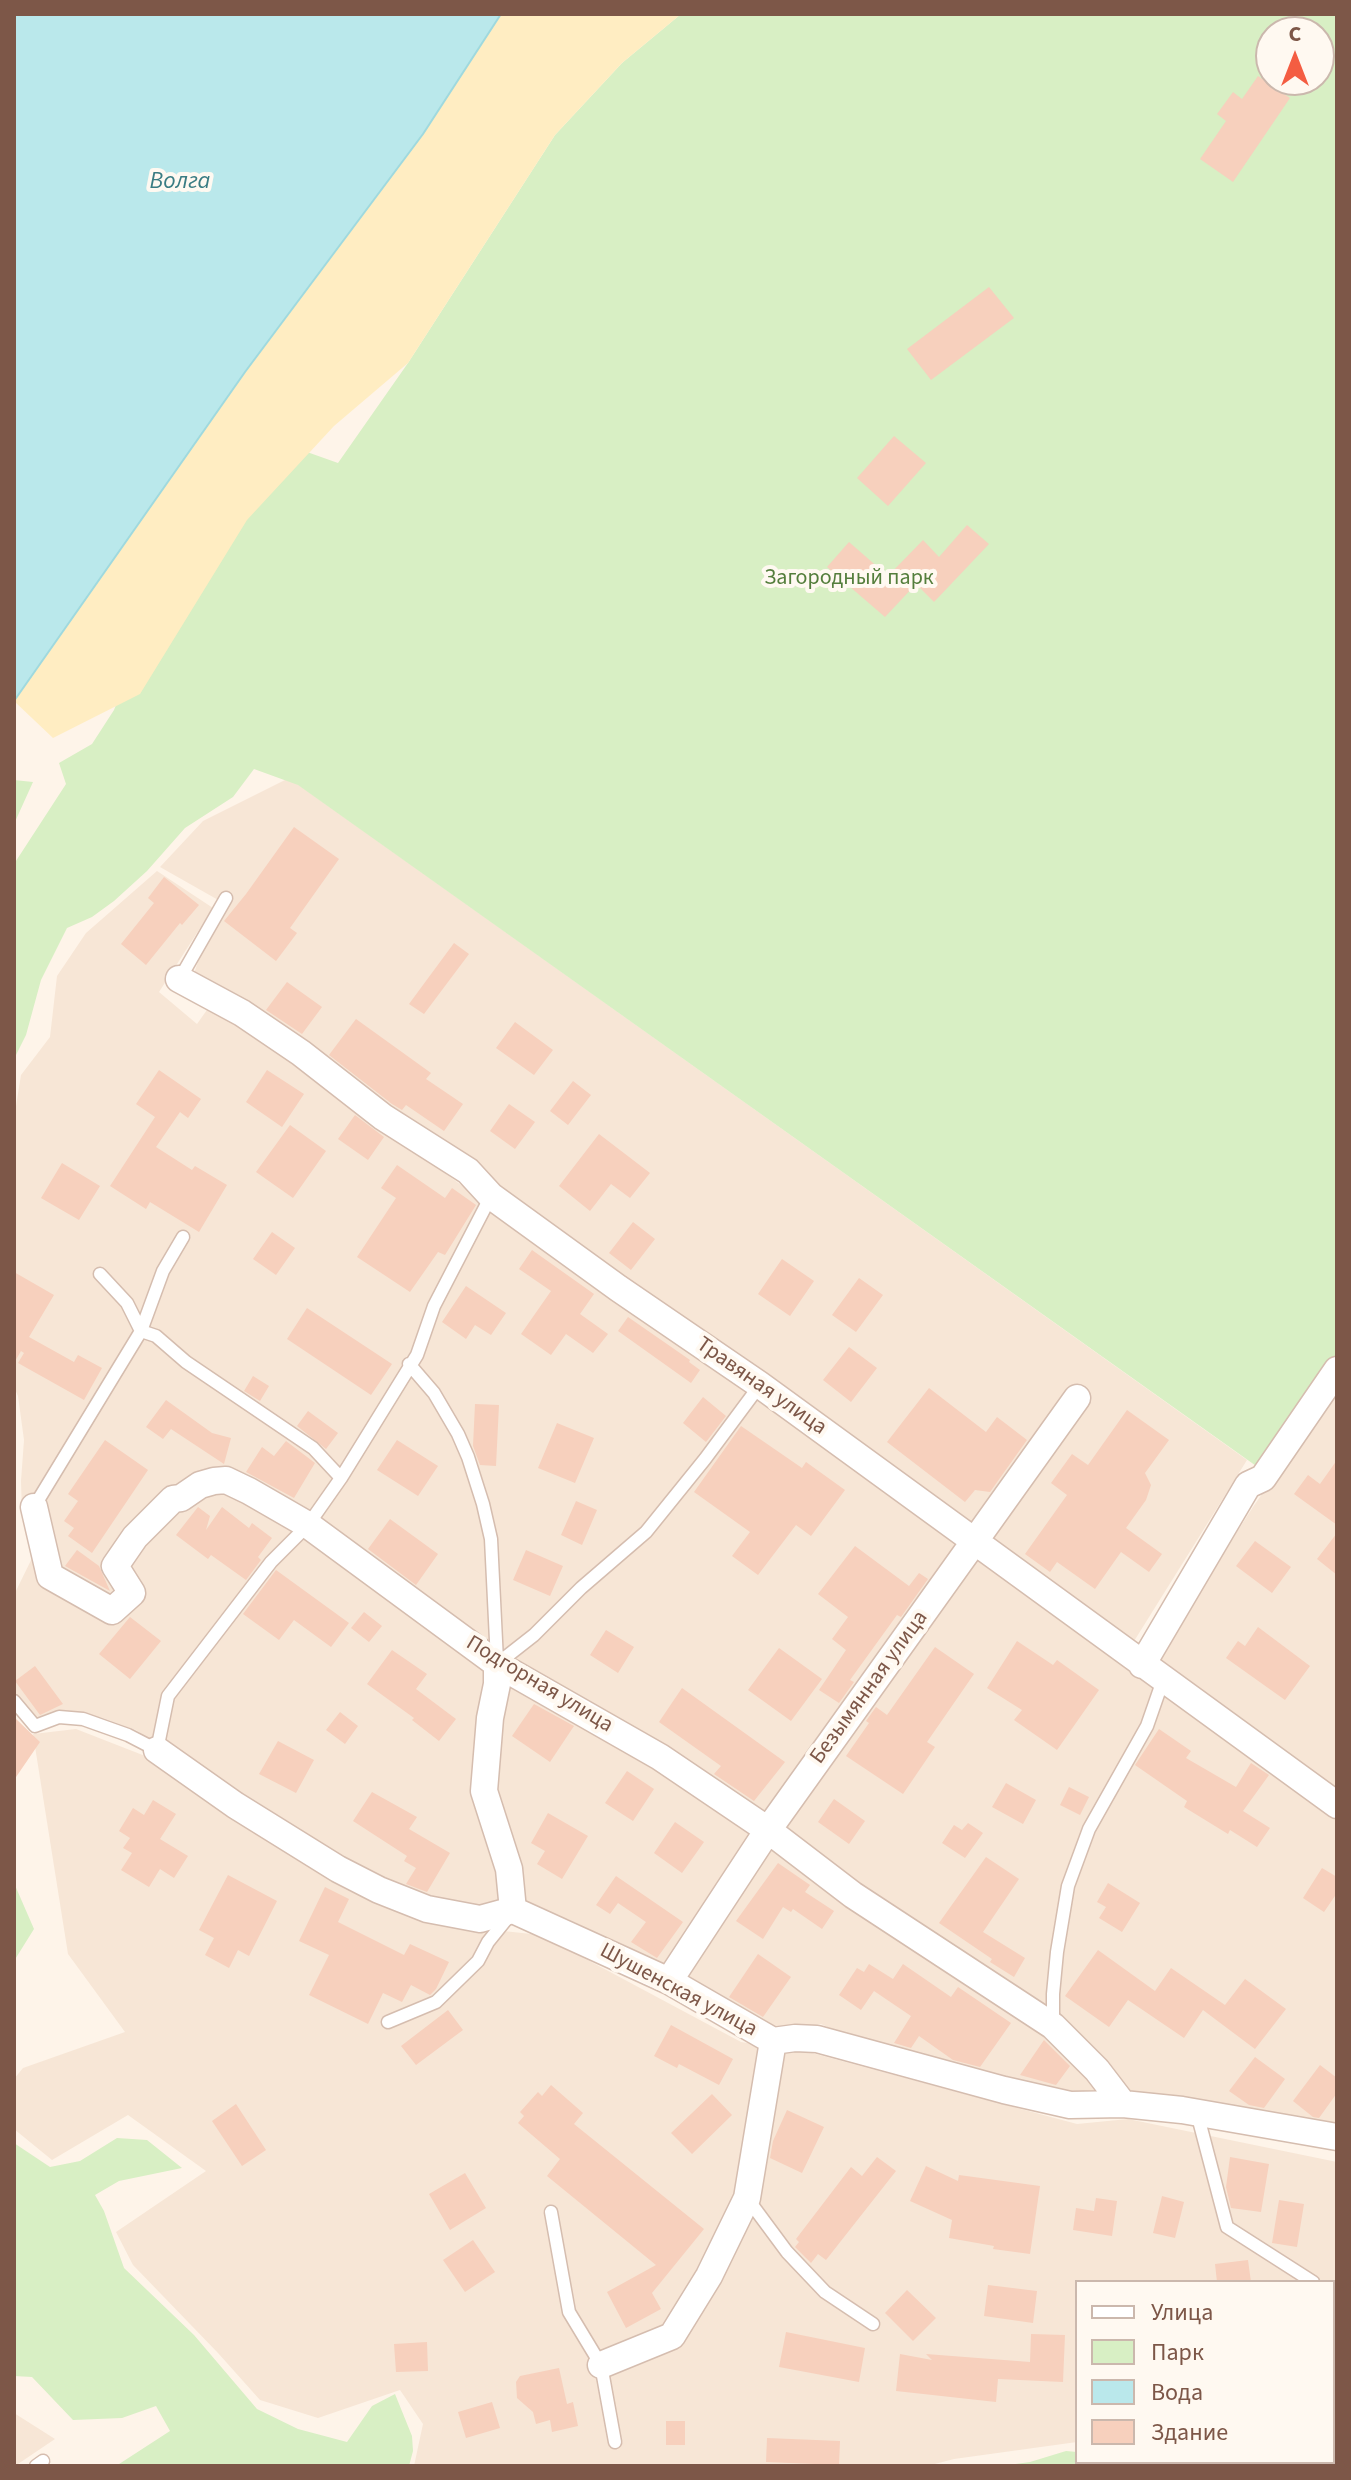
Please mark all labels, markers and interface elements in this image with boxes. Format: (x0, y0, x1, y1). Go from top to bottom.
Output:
north arrow (1255, 16, 1335, 96)
text: С (1289, 18, 1301, 50)
water label: Волга (150, 169, 210, 197)
park label: Загородный парк (764, 566, 934, 592)
street label: Травяная улица (691, 1332, 831, 1442)
street label: Безымянная улица (806, 1606, 934, 1770)
street label: Подгорная улица (461, 1631, 617, 1739)
street label: Шушенская улица (595, 1938, 761, 2044)
legend (1075, 2280, 1335, 2464)
text: Улица (1151, 2295, 1213, 2330)
text: Парк (1151, 2335, 1204, 2370)
text: Вода (1151, 2375, 1203, 2410)
text: Здание (1151, 2415, 1228, 2450)

